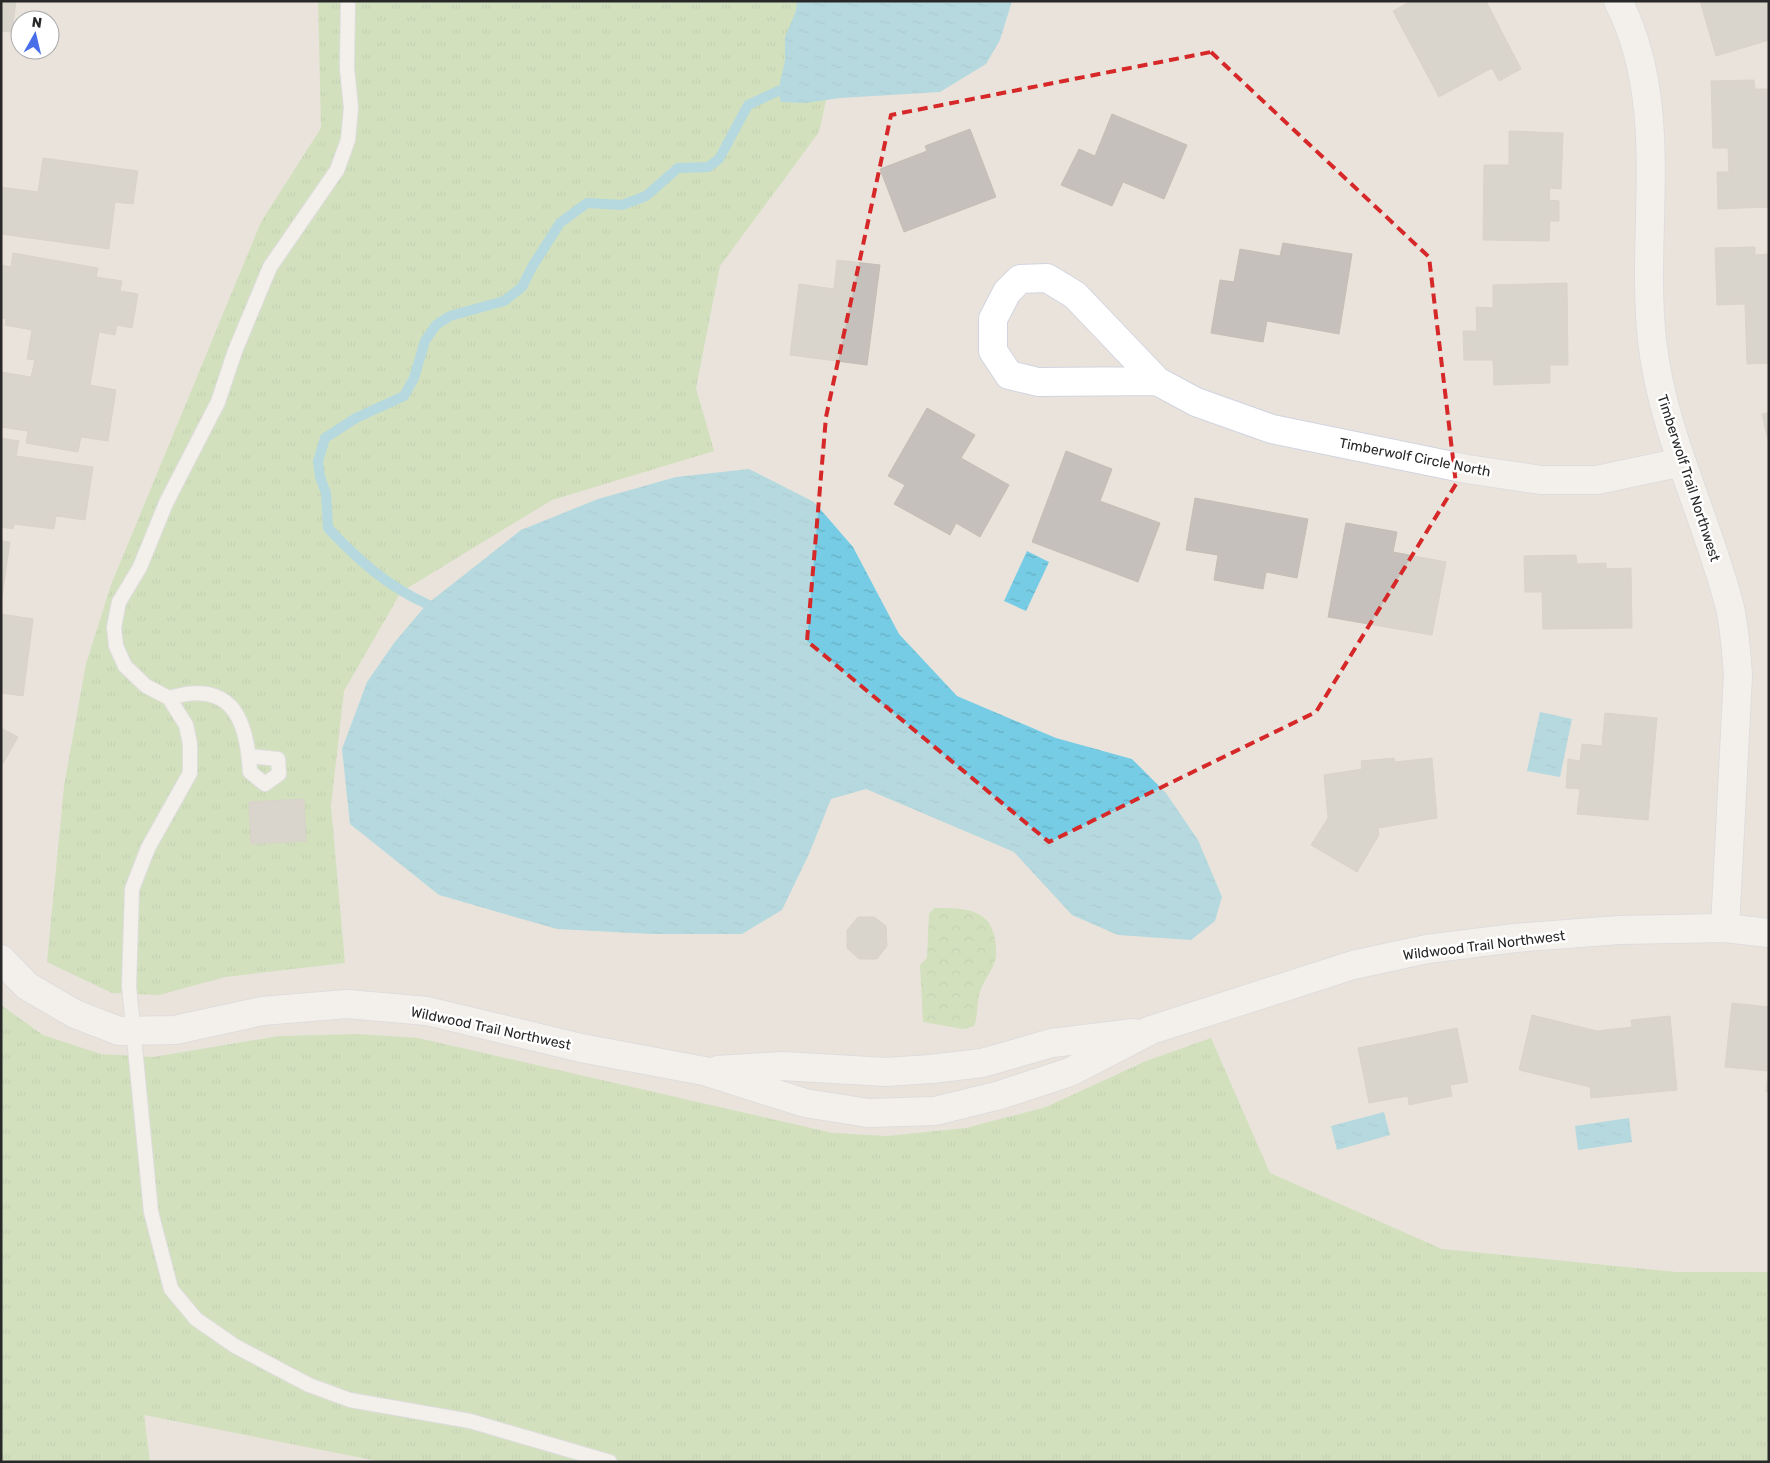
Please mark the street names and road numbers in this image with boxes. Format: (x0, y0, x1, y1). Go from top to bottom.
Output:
street label: Timberwolf Trail Northwest (1653, 392, 1724, 564)
street label: Timberwolf Circle North (1338, 434, 1492, 481)
street label: Wildwood Trail Northwest (1402, 927, 1567, 964)
street label: Wildwood Trail Northwest (409, 1003, 573, 1054)

